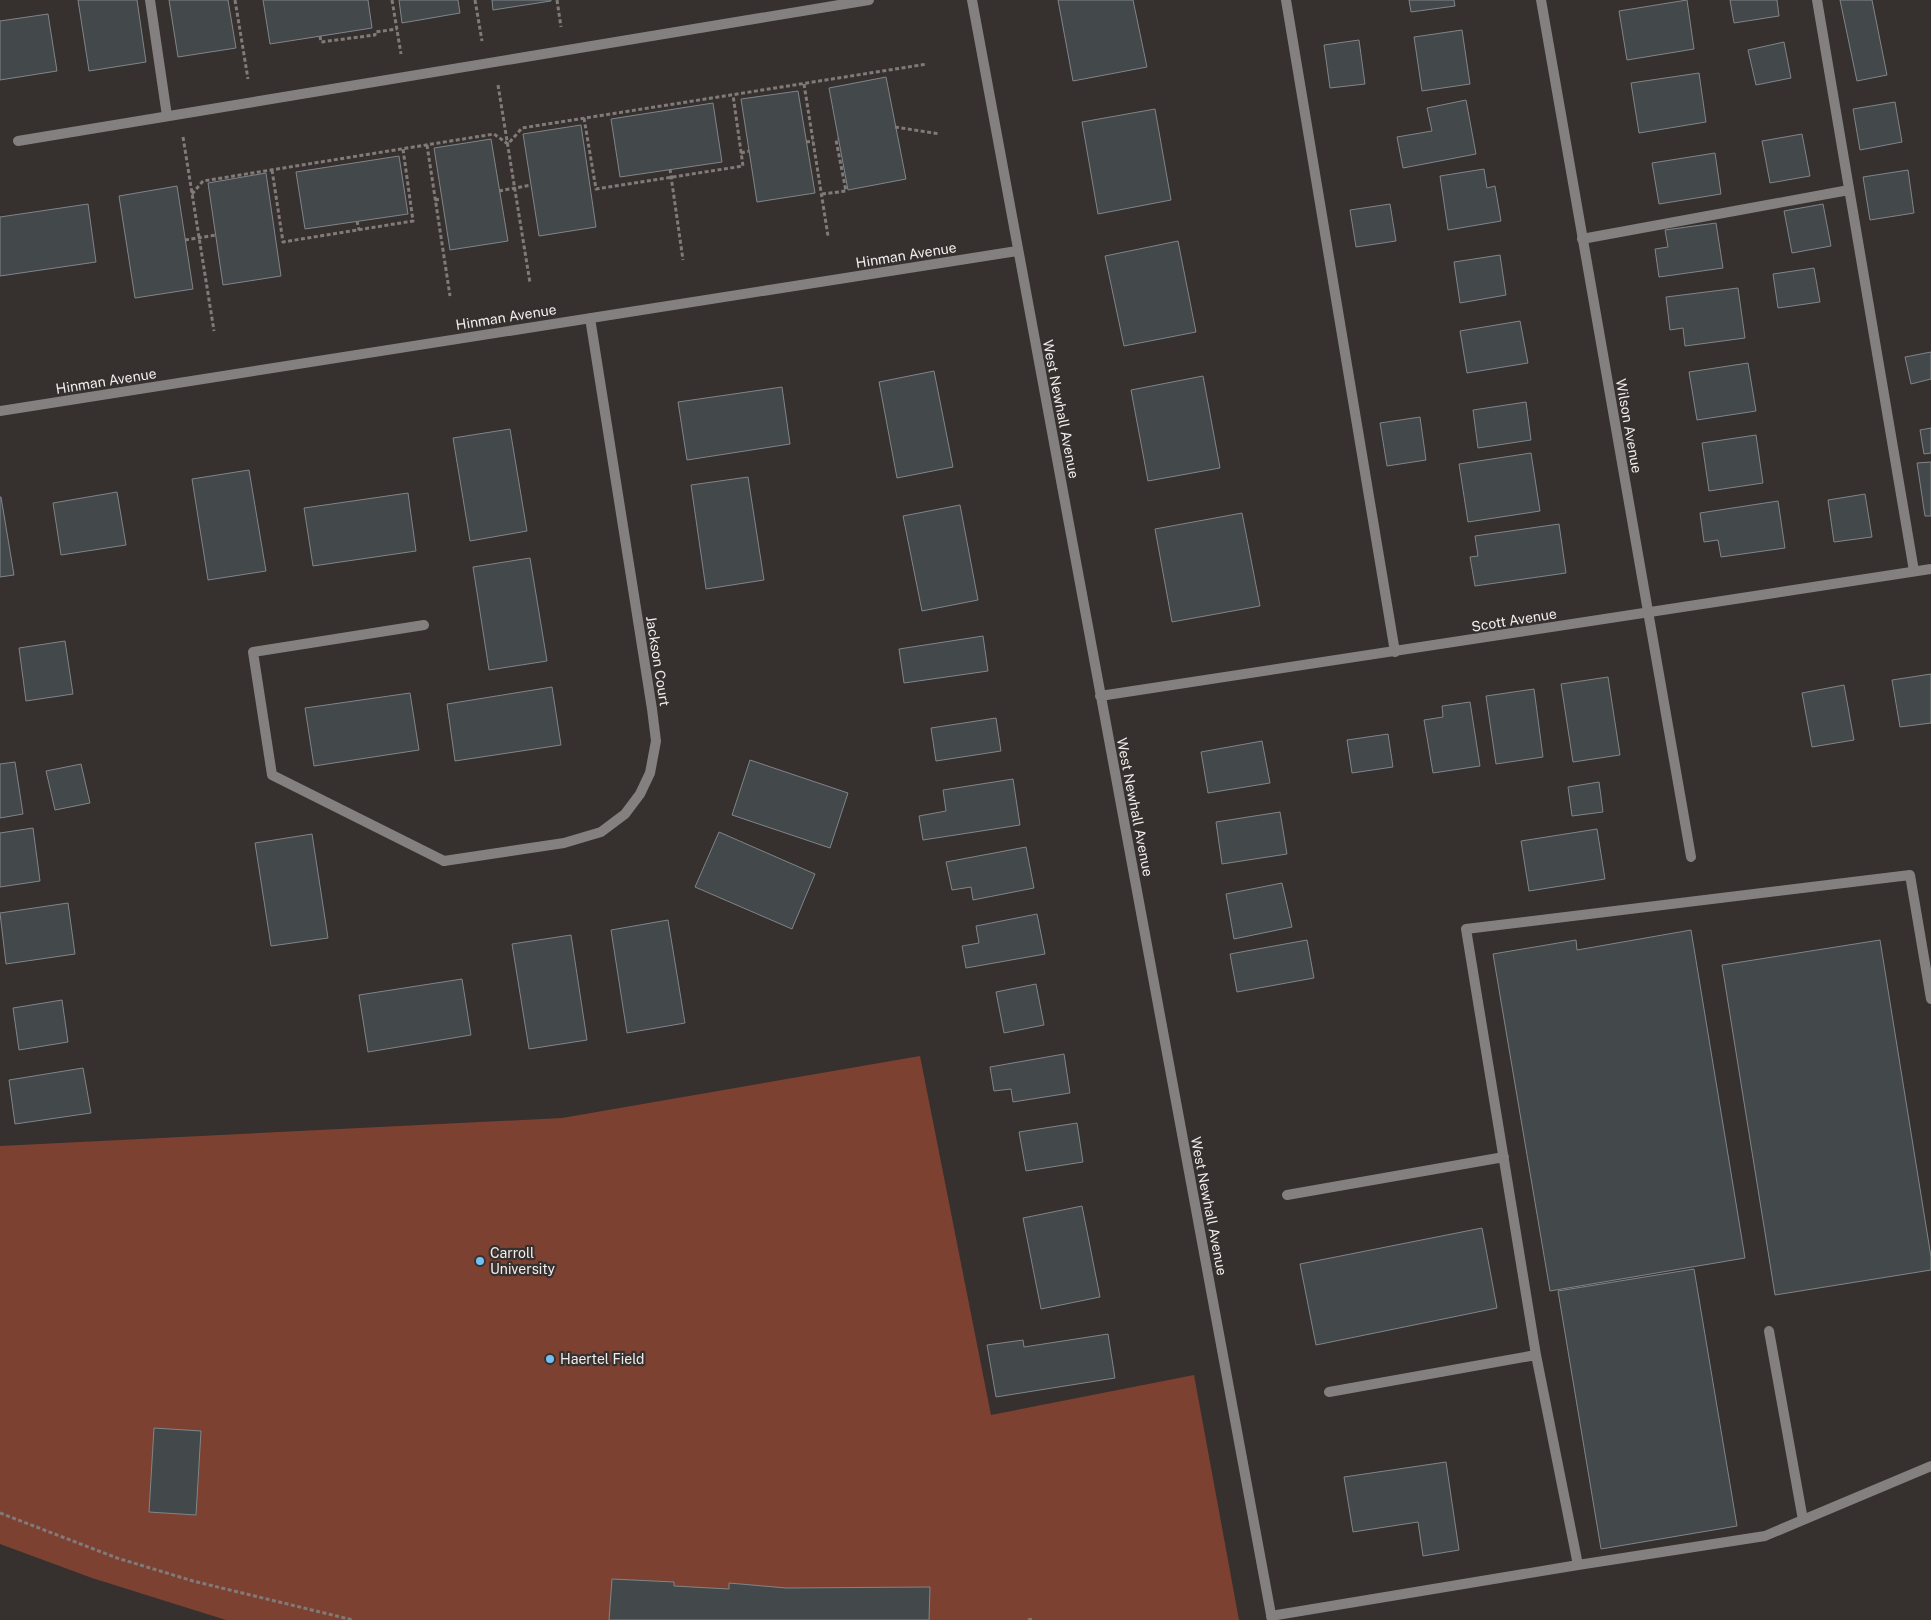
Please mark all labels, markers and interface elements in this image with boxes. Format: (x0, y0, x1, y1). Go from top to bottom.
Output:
street label: Hinman Avenue (854, 239, 958, 271)
street label: Hinman Avenue (454, 301, 558, 333)
street label: West Newhall Avenue (1040, 338, 1082, 480)
street label: Hinman Avenue (54, 365, 158, 397)
street label: Wilson Avenue (1613, 378, 1645, 474)
street label: Scott Avenue (1470, 605, 1558, 635)
street label: Jackson Court (643, 615, 673, 707)
street label: West Newhall Avenue (1114, 736, 1156, 878)
street label: West Newhall Avenue (1188, 1135, 1230, 1277)
place label: Carroll University (490, 1245, 556, 1277)
marker: Carroll University (474, 1255, 486, 1267)
place label: Haertel Field (560, 1351, 644, 1367)
marker: Haertel Field (544, 1353, 556, 1365)

